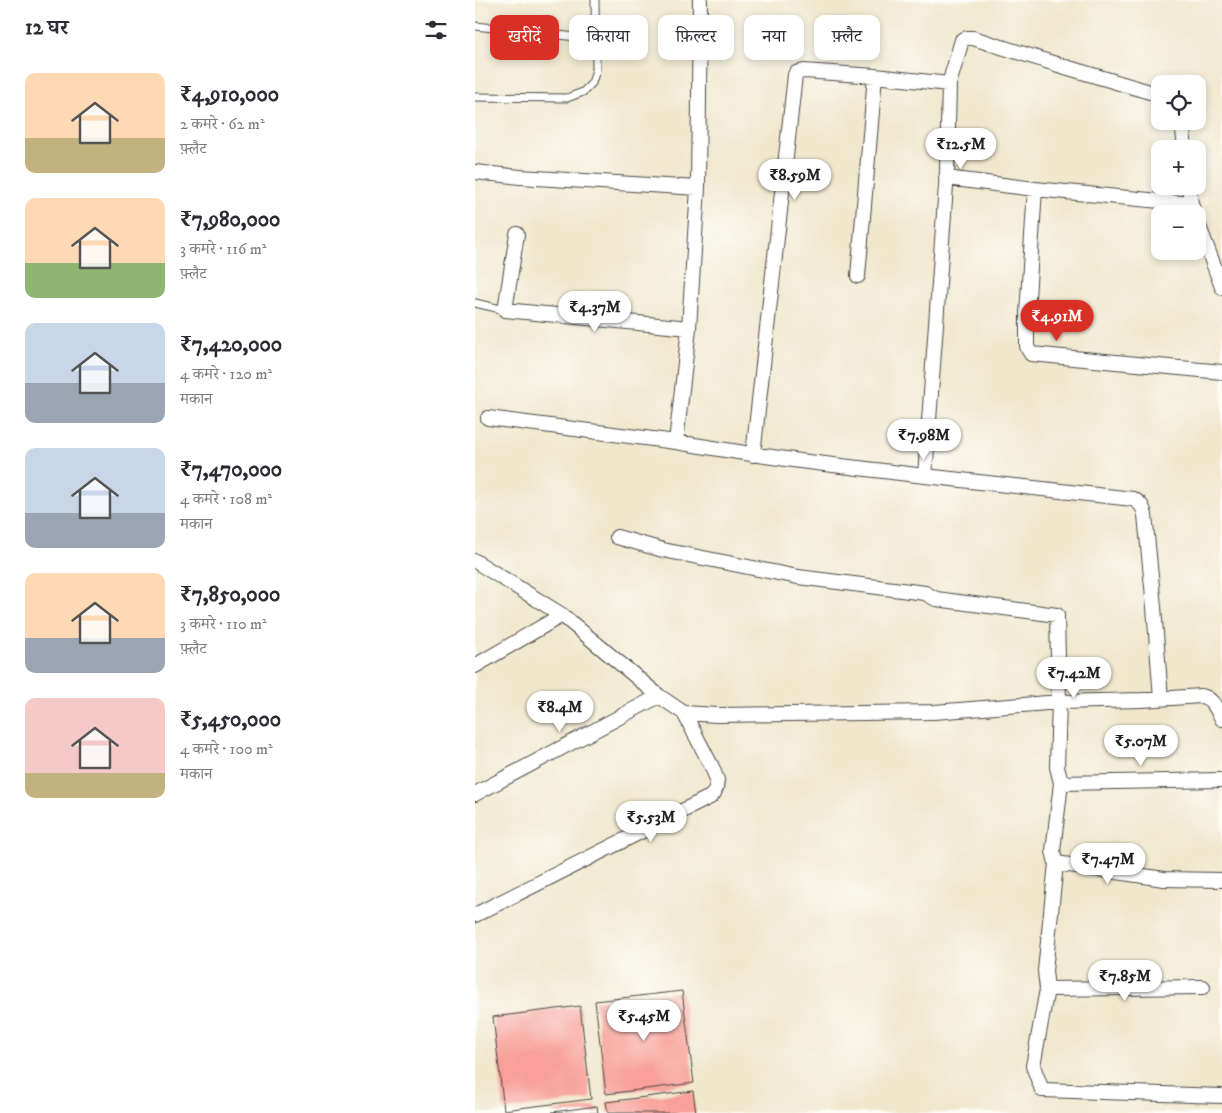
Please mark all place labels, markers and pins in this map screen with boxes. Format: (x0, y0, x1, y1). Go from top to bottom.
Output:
pin: ₹12.5M (920, 128, 1002, 170)
pin: ₹8.59M (754, 158, 836, 201)
pin: ₹4.37M (554, 290, 636, 333)
pin: ₹4.91M (1016, 300, 1098, 342)
pin: ₹7.98M (883, 418, 965, 461)
pin: ₹7.42M (1033, 656, 1115, 699)
pin: ₹8.4M (525, 690, 595, 733)
pin: ₹5.07M (1100, 724, 1182, 767)
pin: ₹5.53M (610, 800, 692, 843)
pin: ₹7.47M (1067, 842, 1149, 885)
pin: ₹7.85M (1084, 960, 1166, 1002)
pin: ₹5.45M (603, 1000, 685, 1042)

